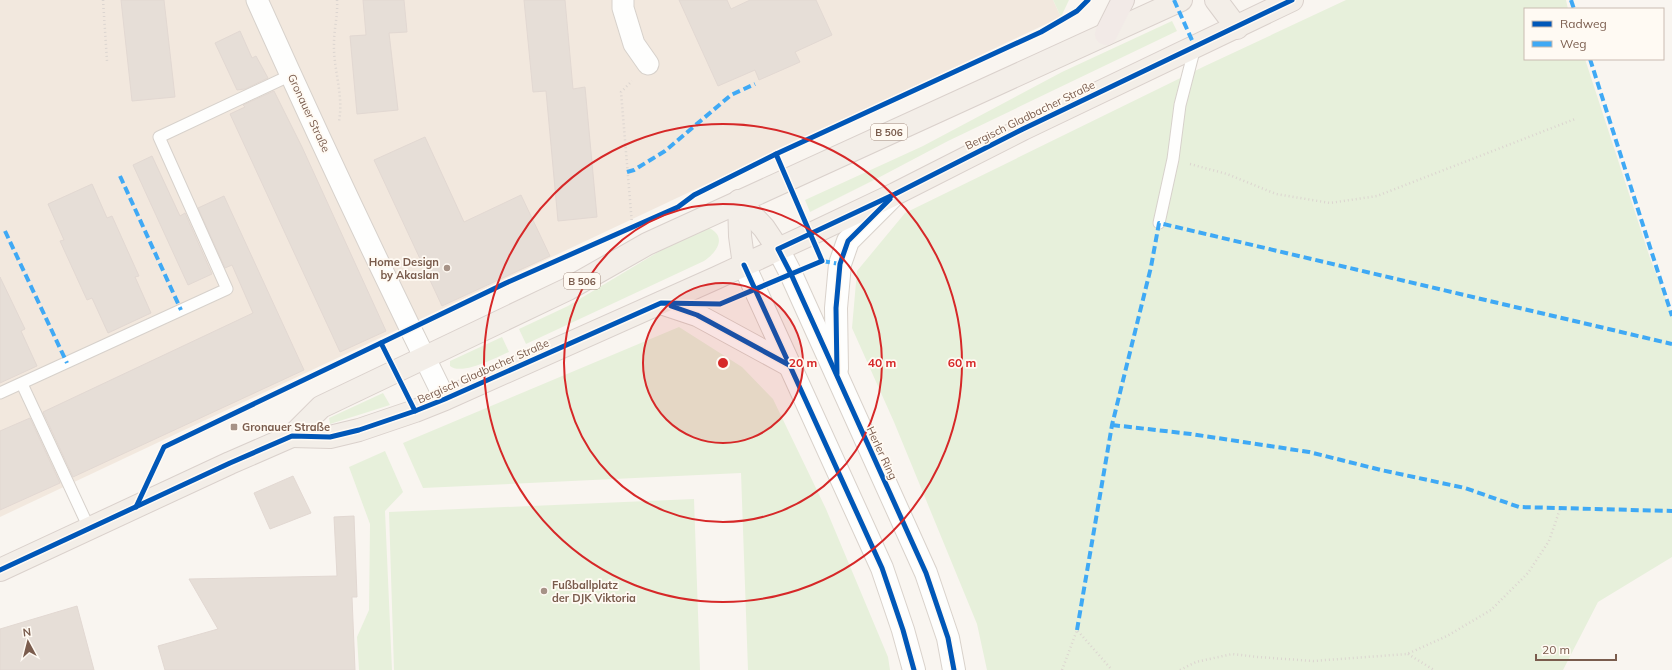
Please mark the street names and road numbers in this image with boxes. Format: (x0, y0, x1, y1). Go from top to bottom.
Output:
street label: Gronauer Straße (285, 72, 333, 154)
street label: Bergisch Gladbacher Straße (963, 77, 1097, 153)
road number: B 506 (871, 124, 907, 140)
road number: B 506 (564, 273, 600, 289)
street label: Bergisch Gladbacher Straße (415, 336, 551, 406)
street label: Herler Ring (864, 424, 900, 482)

